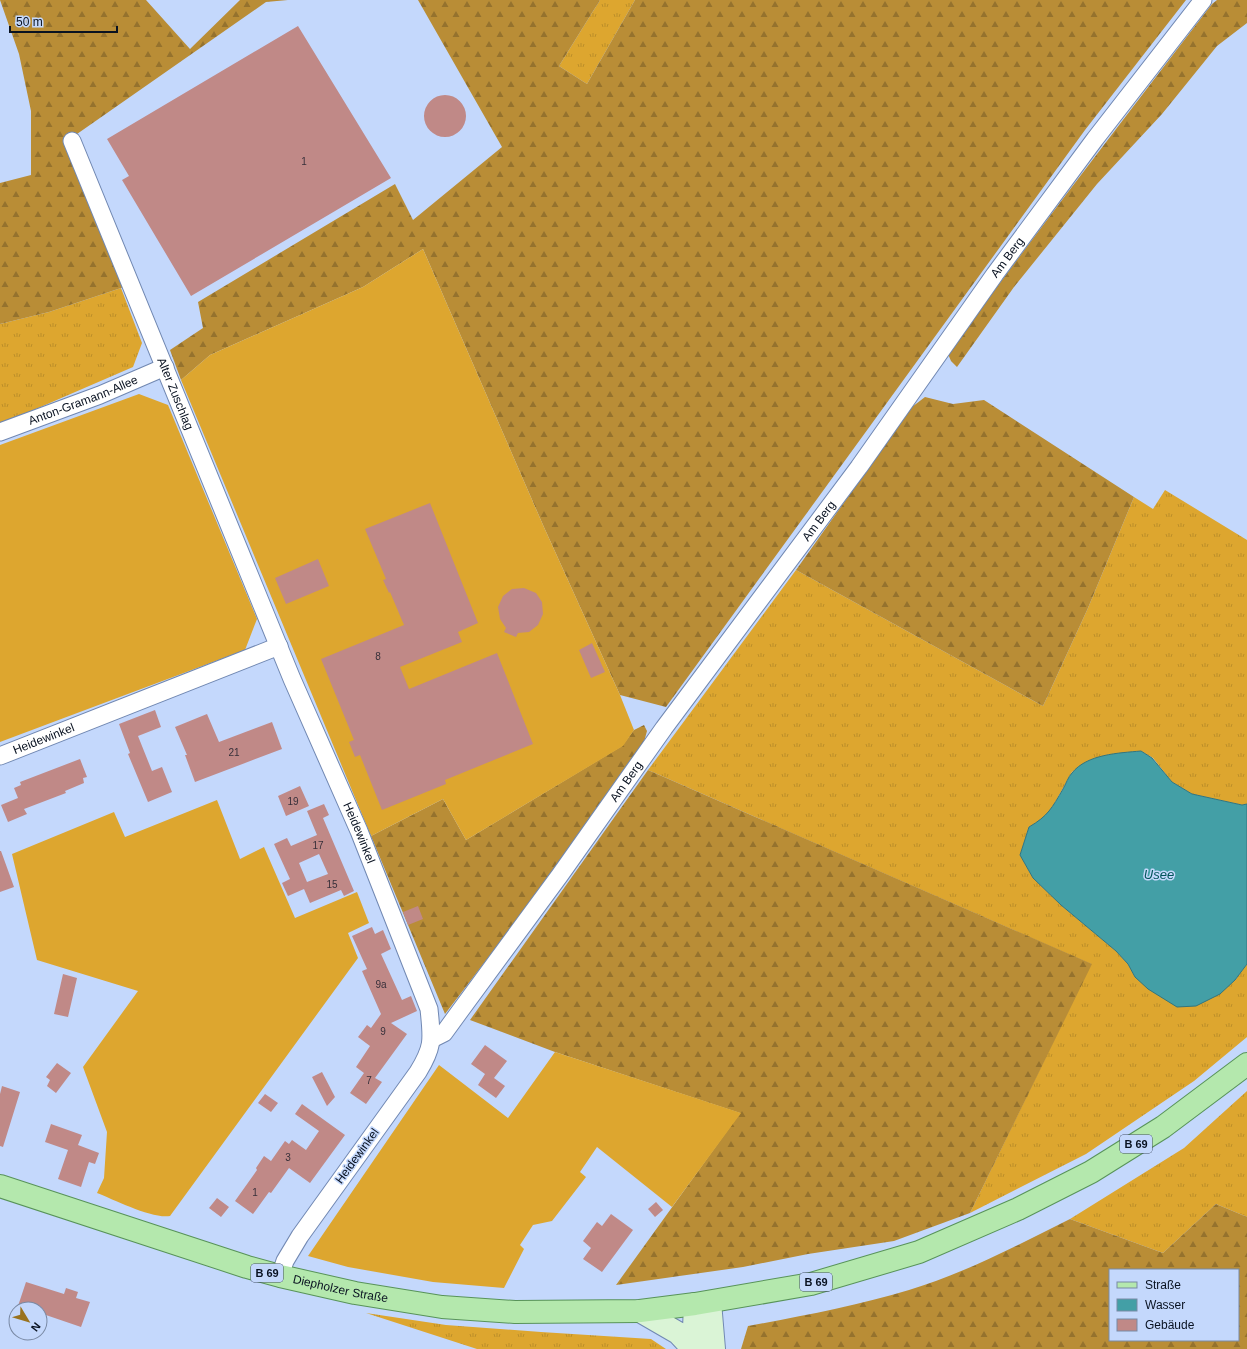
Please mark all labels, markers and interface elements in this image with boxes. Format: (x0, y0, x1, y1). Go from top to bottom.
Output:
scale bar (10, 8, 117, 34)
text: 50 m (16, 15, 43, 29)
house number: 1 (301, 156, 307, 167)
street label: Am Berg (988, 234, 1027, 280)
street label: Alter Zuschlag (154, 355, 196, 432)
street label: Anton-Gramann-Allee (27, 372, 140, 428)
street label: Am Berg (799, 498, 838, 544)
house number: 8 (375, 651, 381, 662)
street label: Heidewinkel (11, 720, 76, 757)
house number: 21 (228, 747, 240, 758)
street label: Am Berg (607, 758, 645, 805)
house number: 19 (287, 796, 299, 807)
street label: Heidewinkel (340, 800, 378, 865)
house number: 17 (312, 840, 324, 851)
water label: Usee (1144, 867, 1174, 882)
house number: 15 (326, 879, 338, 890)
house number: 9a (375, 979, 387, 990)
house number: 9 (380, 1026, 386, 1037)
house number: 7 (366, 1075, 372, 1086)
street label: Heidewinkel (332, 1126, 382, 1186)
road number: B 69 (1120, 1135, 1152, 1153)
house number: 3 (285, 1152, 291, 1163)
house number: 1 (252, 1187, 258, 1198)
road number: B 69 (251, 1264, 283, 1282)
legend (1109, 1269, 1239, 1341)
street label: Diepholzer Straße (292, 1272, 389, 1305)
road number: B 69 (800, 1273, 832, 1291)
text: Straße (1145, 1278, 1181, 1292)
text: Wasser (1145, 1298, 1185, 1312)
north arrow (8, 1301, 48, 1341)
text: Gebäude (1145, 1318, 1195, 1332)
text: N (29, 1320, 43, 1334)

